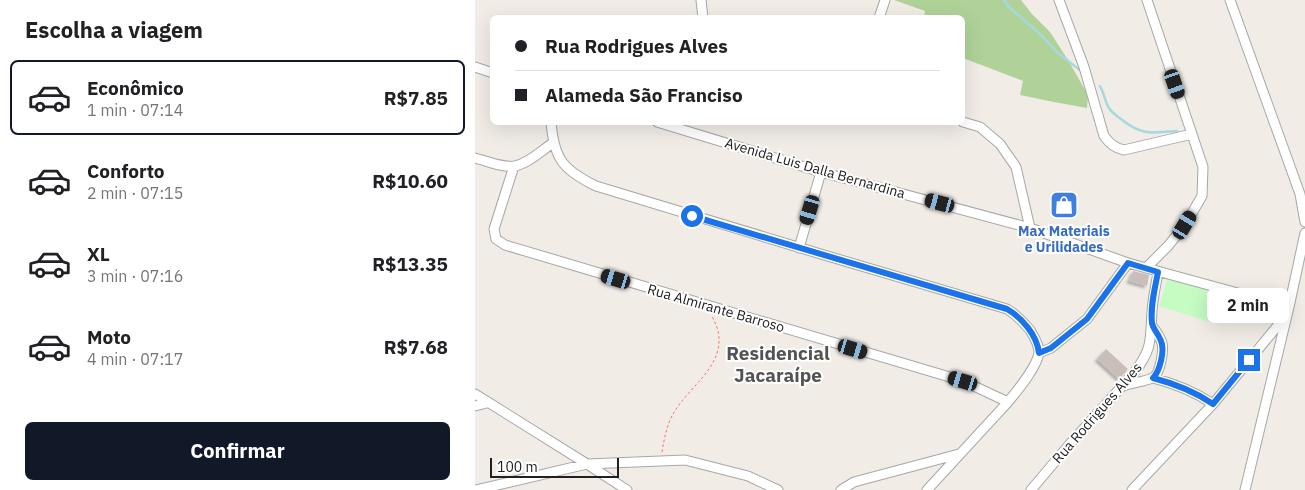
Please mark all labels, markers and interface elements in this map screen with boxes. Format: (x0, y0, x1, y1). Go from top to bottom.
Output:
text: Escolha a viagem (25, 15, 203, 44)
text: Rua Rodrigues Alves (545, 34, 728, 58)
car (1163, 67, 1186, 101)
icon: car (27, 75, 72, 120)
text: Econômico (87, 76, 184, 100)
text: Alameda São Franciso (545, 83, 743, 107)
text: R$7.85 (384, 86, 448, 110)
text: 1 min · 07:14 (87, 100, 183, 120)
street label: Avenida Luis Dalla Bernardina (723, 134, 908, 203)
icon: car (27, 158, 72, 203)
text: Conforto (87, 159, 165, 183)
text: R$10.60 (372, 169, 448, 193)
text: 2 min · 07:15 (87, 183, 183, 203)
shop icon: Max Materiais e Urilidades (1049, 190, 1079, 220)
car (923, 192, 956, 214)
car (798, 193, 821, 227)
route start (681, 205, 703, 227)
car (1170, 208, 1199, 242)
place label: Max Materiais e Urilidades (1018, 222, 1110, 256)
icon: car (27, 241, 72, 286)
text: XL (87, 242, 110, 266)
text: R$13.35 (372, 252, 448, 276)
text: 3 min · 07:16 (87, 266, 183, 286)
car (599, 267, 632, 291)
street label: Rua Almirante Barroso (645, 280, 787, 336)
callout: 2 min (1208, 288, 1290, 322)
text: 2 min (1227, 295, 1269, 315)
icon: car (27, 324, 72, 369)
text: Moto (87, 325, 131, 349)
text: R$7.68 (384, 335, 448, 359)
car (836, 337, 869, 361)
district label: Residencial Jacaraípe (726, 341, 830, 387)
text: 4 min · 07:17 (87, 349, 183, 369)
route end (1238, 349, 1260, 371)
street label: Rua Rodrigues Alves (1048, 359, 1146, 467)
car (946, 369, 979, 393)
button: Confirmar (25, 422, 450, 480)
scale bar (490, 455, 619, 478)
text: 100 m (497, 458, 538, 476)

